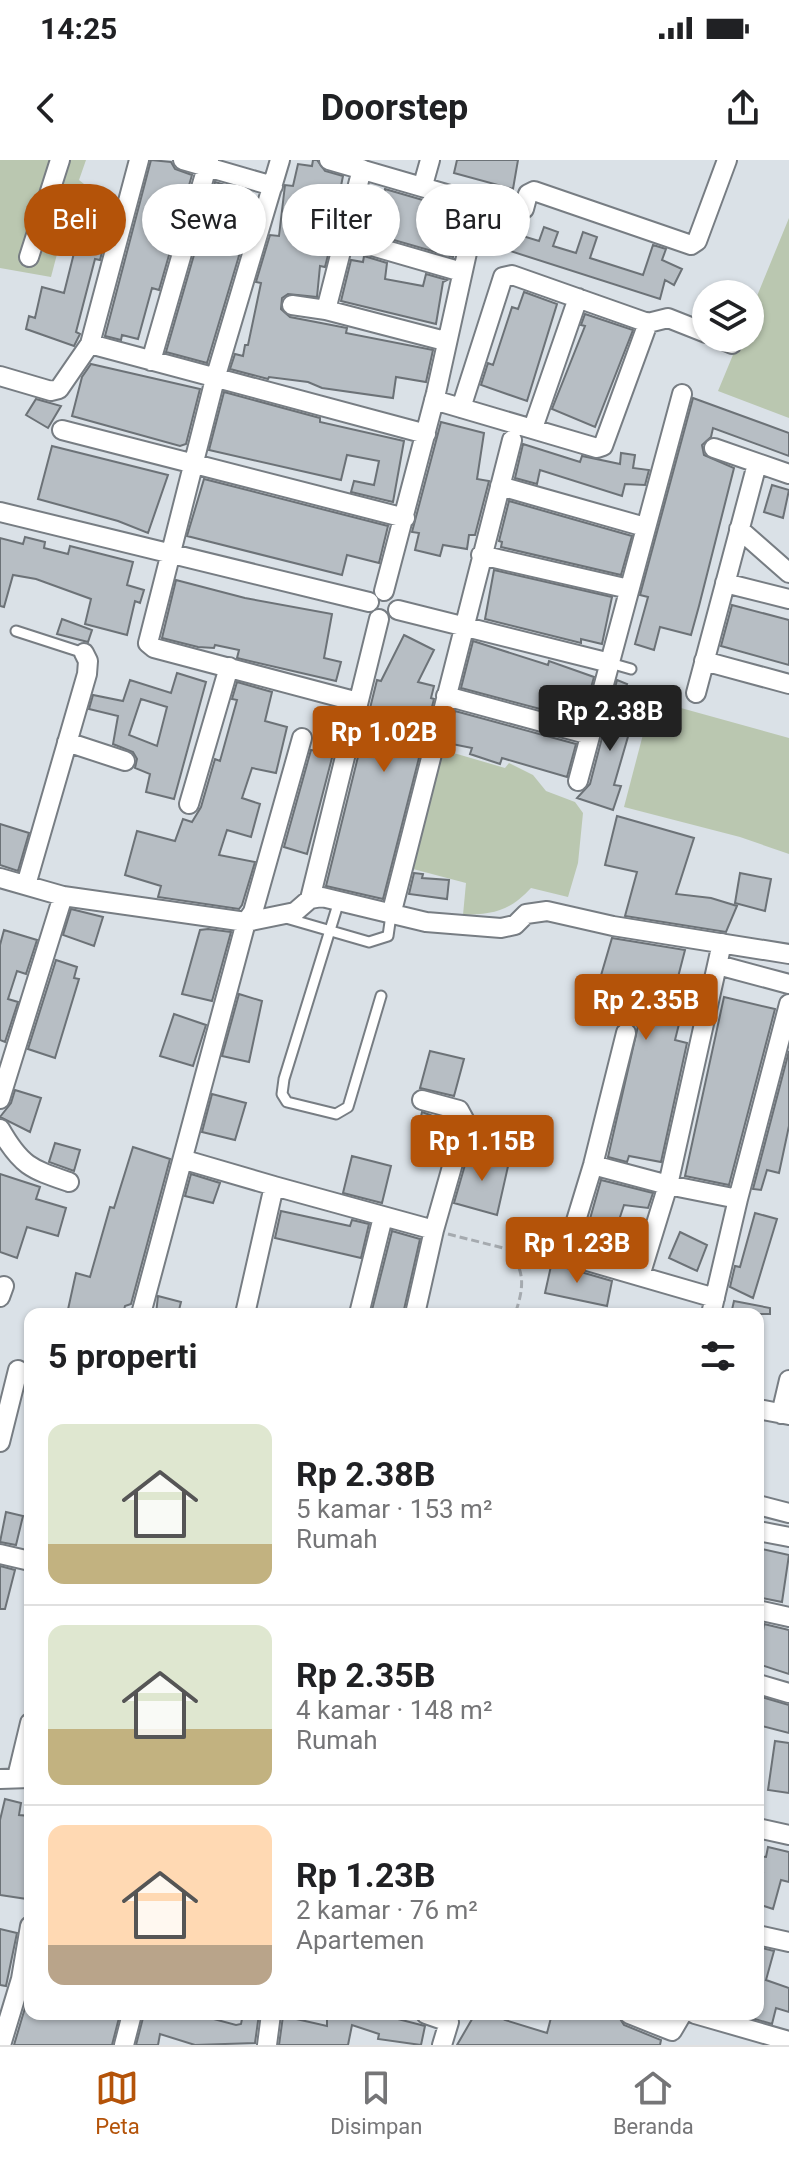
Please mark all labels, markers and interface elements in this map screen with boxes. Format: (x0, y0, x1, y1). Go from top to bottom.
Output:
text: 14:25 (40, 11, 117, 46)
icon: back (24, 86, 68, 130)
icon: share (721, 86, 765, 130)
text: Doorstep (321, 87, 468, 129)
chip: Beli (24, 184, 126, 256)
chip: Sewa (142, 184, 266, 256)
chip: Filter (282, 184, 400, 256)
chip: Baru (416, 184, 530, 256)
map controls (692, 280, 764, 352)
button: layers (692, 280, 764, 352)
pin: Rp 2.38B (527, 685, 693, 753)
text: Rp 2.38B (557, 696, 663, 726)
pin: Rp 1.02B (301, 706, 467, 774)
text: Rp 1.02B (331, 717, 437, 747)
pin: Rp 2.35B (563, 974, 729, 1042)
text: Rp 2.35B (593, 985, 699, 1015)
pin: Rp 1.15B (399, 1115, 565, 1183)
text: Rp 1.15B (429, 1126, 535, 1156)
pin: Rp 1.23B (494, 1217, 660, 1285)
text: Rp 1.23B (524, 1228, 630, 1258)
icon: filters (696, 1334, 740, 1378)
text: 5 properti (48, 1336, 197, 1376)
text: Rp 2.38B (296, 1454, 435, 1494)
icon: home (112, 1456, 208, 1552)
text: 5 kamar · 153 m² (296, 1494, 492, 1524)
text: Rumah (296, 1524, 378, 1554)
text: Rp 2.35B (296, 1655, 435, 1695)
icon: home (112, 1657, 208, 1753)
text: 4 kamar · 148 m² (296, 1695, 492, 1725)
text: Rumah (296, 1725, 378, 1755)
text: Rp 1.23B (296, 1855, 435, 1895)
icon: home (112, 1857, 208, 1953)
text: 2 kamar · 76 m² (296, 1895, 478, 1925)
text: Apartemen (296, 1925, 424, 1955)
tab: Peta (95, 2066, 140, 2139)
tab: Disimpan (330, 2066, 422, 2139)
tab: Beranda (613, 2066, 694, 2139)

